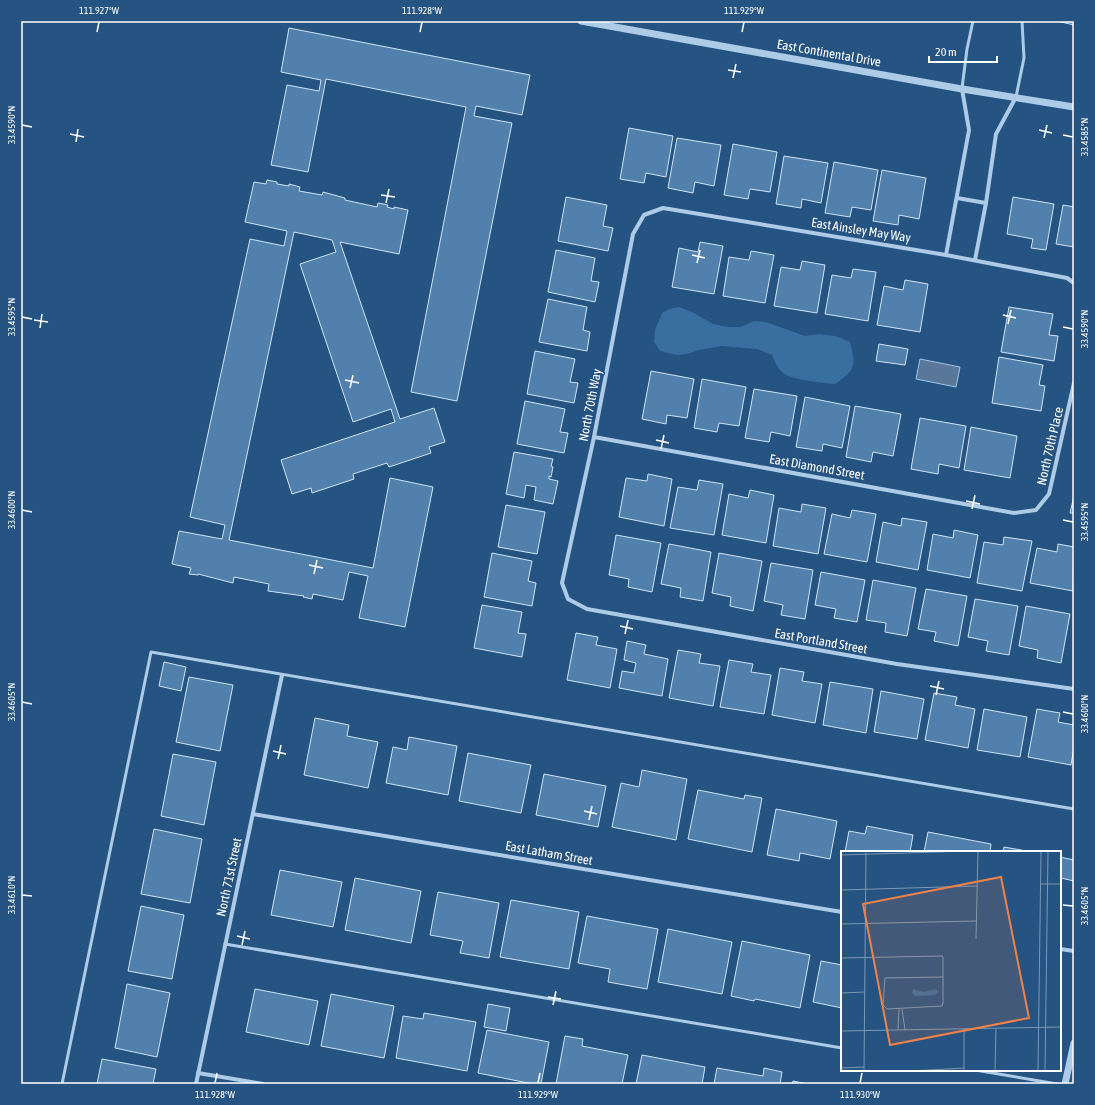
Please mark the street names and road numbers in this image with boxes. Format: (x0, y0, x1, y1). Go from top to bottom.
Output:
street label: East Continental Drive (776, 36, 882, 70)
street label: East Ainsley May Way (810, 215, 912, 245)
street label: North 70th Way (576, 367, 605, 443)
street label: North 70th Place (1034, 405, 1066, 487)
street label: East Diamond Street (768, 451, 866, 483)
street label: East Portland Street (774, 625, 869, 657)
street label: North 71st Street (213, 836, 245, 918)
street label: East Latham Street (504, 838, 594, 868)

